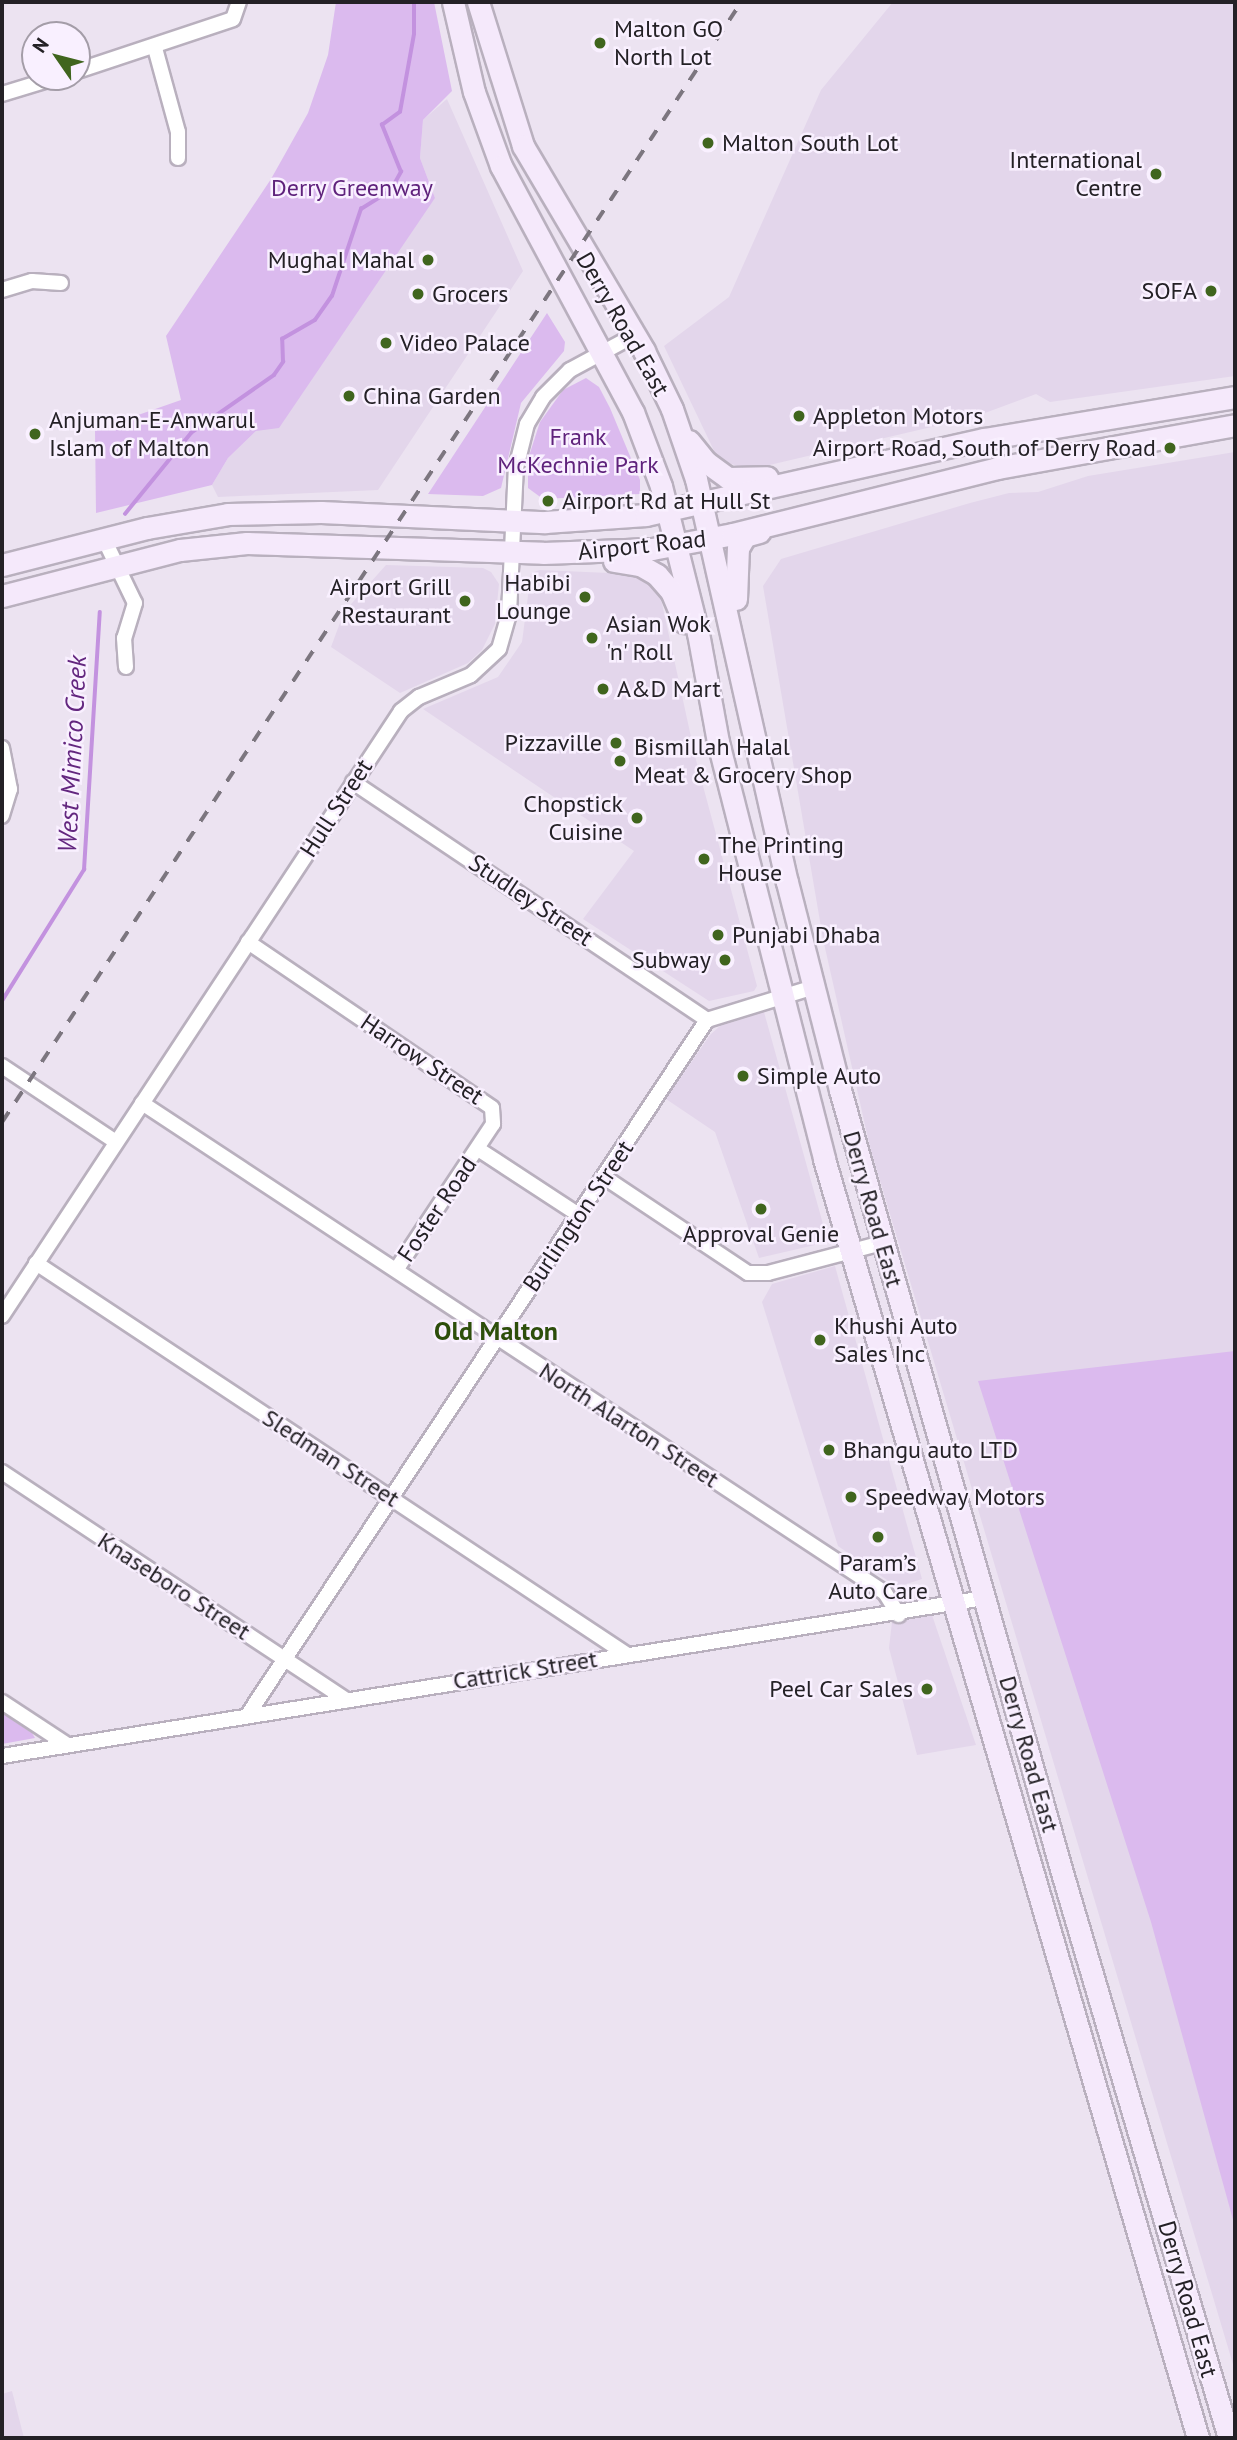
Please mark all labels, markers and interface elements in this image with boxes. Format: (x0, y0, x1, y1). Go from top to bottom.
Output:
place label: Malton GO North Lot (614, 15, 723, 71)
north arrow (21, 21, 91, 91)
text: N (27, 33, 54, 57)
marker: Malton GO North Lot (592, 35, 608, 51)
place label: Malton South Lot (722, 129, 898, 157)
marker: Malton South Lot (700, 135, 716, 151)
place label: International Centre (1009, 146, 1142, 202)
marker: International Centre (1148, 166, 1164, 182)
park label: Derry Greenway (271, 174, 433, 202)
place label: Mughal Mahal (268, 246, 414, 274)
street label: Derry Road East (570, 247, 676, 401)
marker: Mughal Mahal (420, 252, 436, 268)
place label: SOFA (1141, 277, 1197, 305)
place label: Grocers (432, 280, 508, 308)
marker: SOFA (1203, 283, 1219, 299)
marker: Grocers (410, 286, 426, 302)
place label: Video Palace (400, 329, 530, 357)
marker: Video Palace (378, 335, 394, 351)
place label: China Garden (363, 382, 501, 410)
marker: China Garden (341, 388, 357, 404)
place label: Appleton Motors (813, 402, 983, 430)
place label: Anjuman-E-Anwarul Islam of Malton (49, 406, 255, 462)
marker: Appleton Motors (791, 408, 807, 424)
park label: Frank McKechnie Park (497, 423, 659, 479)
marker: Anjuman-E-Anwarul Islam of Malton (27, 426, 43, 442)
place label: Airport Road, South of Derry Road (810, 434, 1156, 462)
marker: Airport Road, South of Derry Road (1162, 440, 1178, 456)
place label: Airport Rd at Hull St (562, 487, 770, 515)
marker: Airport Rd at Hull St (540, 493, 556, 509)
street label: Airport Road (576, 524, 708, 566)
place label: Habibi Lounge (496, 569, 571, 625)
place label: Airport Grill Restaurant (330, 573, 451, 629)
marker: Habibi Lounge (577, 589, 593, 605)
marker: Airport Grill Restaurant (457, 593, 473, 609)
place label: Asian Wok 'n' Roll (606, 610, 711, 666)
marker: Asian Wok 'n' Roll (584, 630, 600, 646)
water label: West Mimico Creek (51, 654, 93, 854)
place label: A&D Mart (617, 675, 721, 703)
marker: A&D Mart (595, 681, 611, 697)
place label: Pizzaville (505, 729, 602, 757)
place label: Bismillah Halal Meat & Grocery Shop (634, 733, 853, 789)
marker: Pizzaville (608, 735, 624, 751)
marker: Bismillah Halal Meat & Grocery Shop (612, 753, 628, 769)
street label: Hull Street (294, 754, 378, 862)
place label: Chopstick Cuisine (523, 790, 623, 846)
marker: Chopstick Cuisine (629, 810, 645, 826)
place label: The Printing House (718, 831, 844, 887)
street label: Studley Street (463, 848, 599, 952)
marker: The Printing House (696, 851, 712, 867)
place label: Punjabi Dhaba (732, 921, 880, 949)
marker: Punjabi Dhaba (710, 927, 726, 943)
place label: Subway (632, 946, 711, 974)
marker: Subway (717, 952, 733, 968)
street label: Harrow Street (355, 1007, 489, 1111)
place label: Simple Auto (757, 1062, 882, 1090)
marker: Simple Auto (735, 1068, 751, 1084)
street label: Derry Road East (837, 1127, 909, 1291)
street label: Burlington Street (517, 1135, 639, 1297)
street label: Foster Road (391, 1151, 483, 1267)
marker: Approval Genie (753, 1201, 769, 1217)
place label: Approval Genie (683, 1220, 839, 1248)
place label: Khushi Auto Sales Inc (834, 1312, 958, 1368)
district label: Old Malton (434, 1315, 558, 1347)
marker: Khushi Auto Sales Inc (812, 1332, 828, 1348)
street label: North Alarton Street (534, 1356, 724, 1494)
street label: Sledman Street (257, 1403, 405, 1513)
place label: Bhangu auto LTD (843, 1436, 1018, 1464)
marker: Bhangu auto LTD (821, 1442, 837, 1458)
place label: Speedway Motors (865, 1483, 1046, 1511)
marker: Speedway Motors (843, 1489, 859, 1505)
street label: Knaseboro Street (92, 1526, 256, 1646)
marker: Param’s Auto Care (870, 1529, 886, 1545)
place label: Param’s Auto Care (828, 1549, 928, 1605)
street label: Cattrick Street (451, 1644, 599, 1696)
street label: Derry Road East (993, 1672, 1065, 1836)
place label: Peel Car Sales (769, 1675, 913, 1703)
marker: Peel Car Sales (919, 1681, 935, 1697)
street label: Derry Road East (1152, 2217, 1224, 2381)

